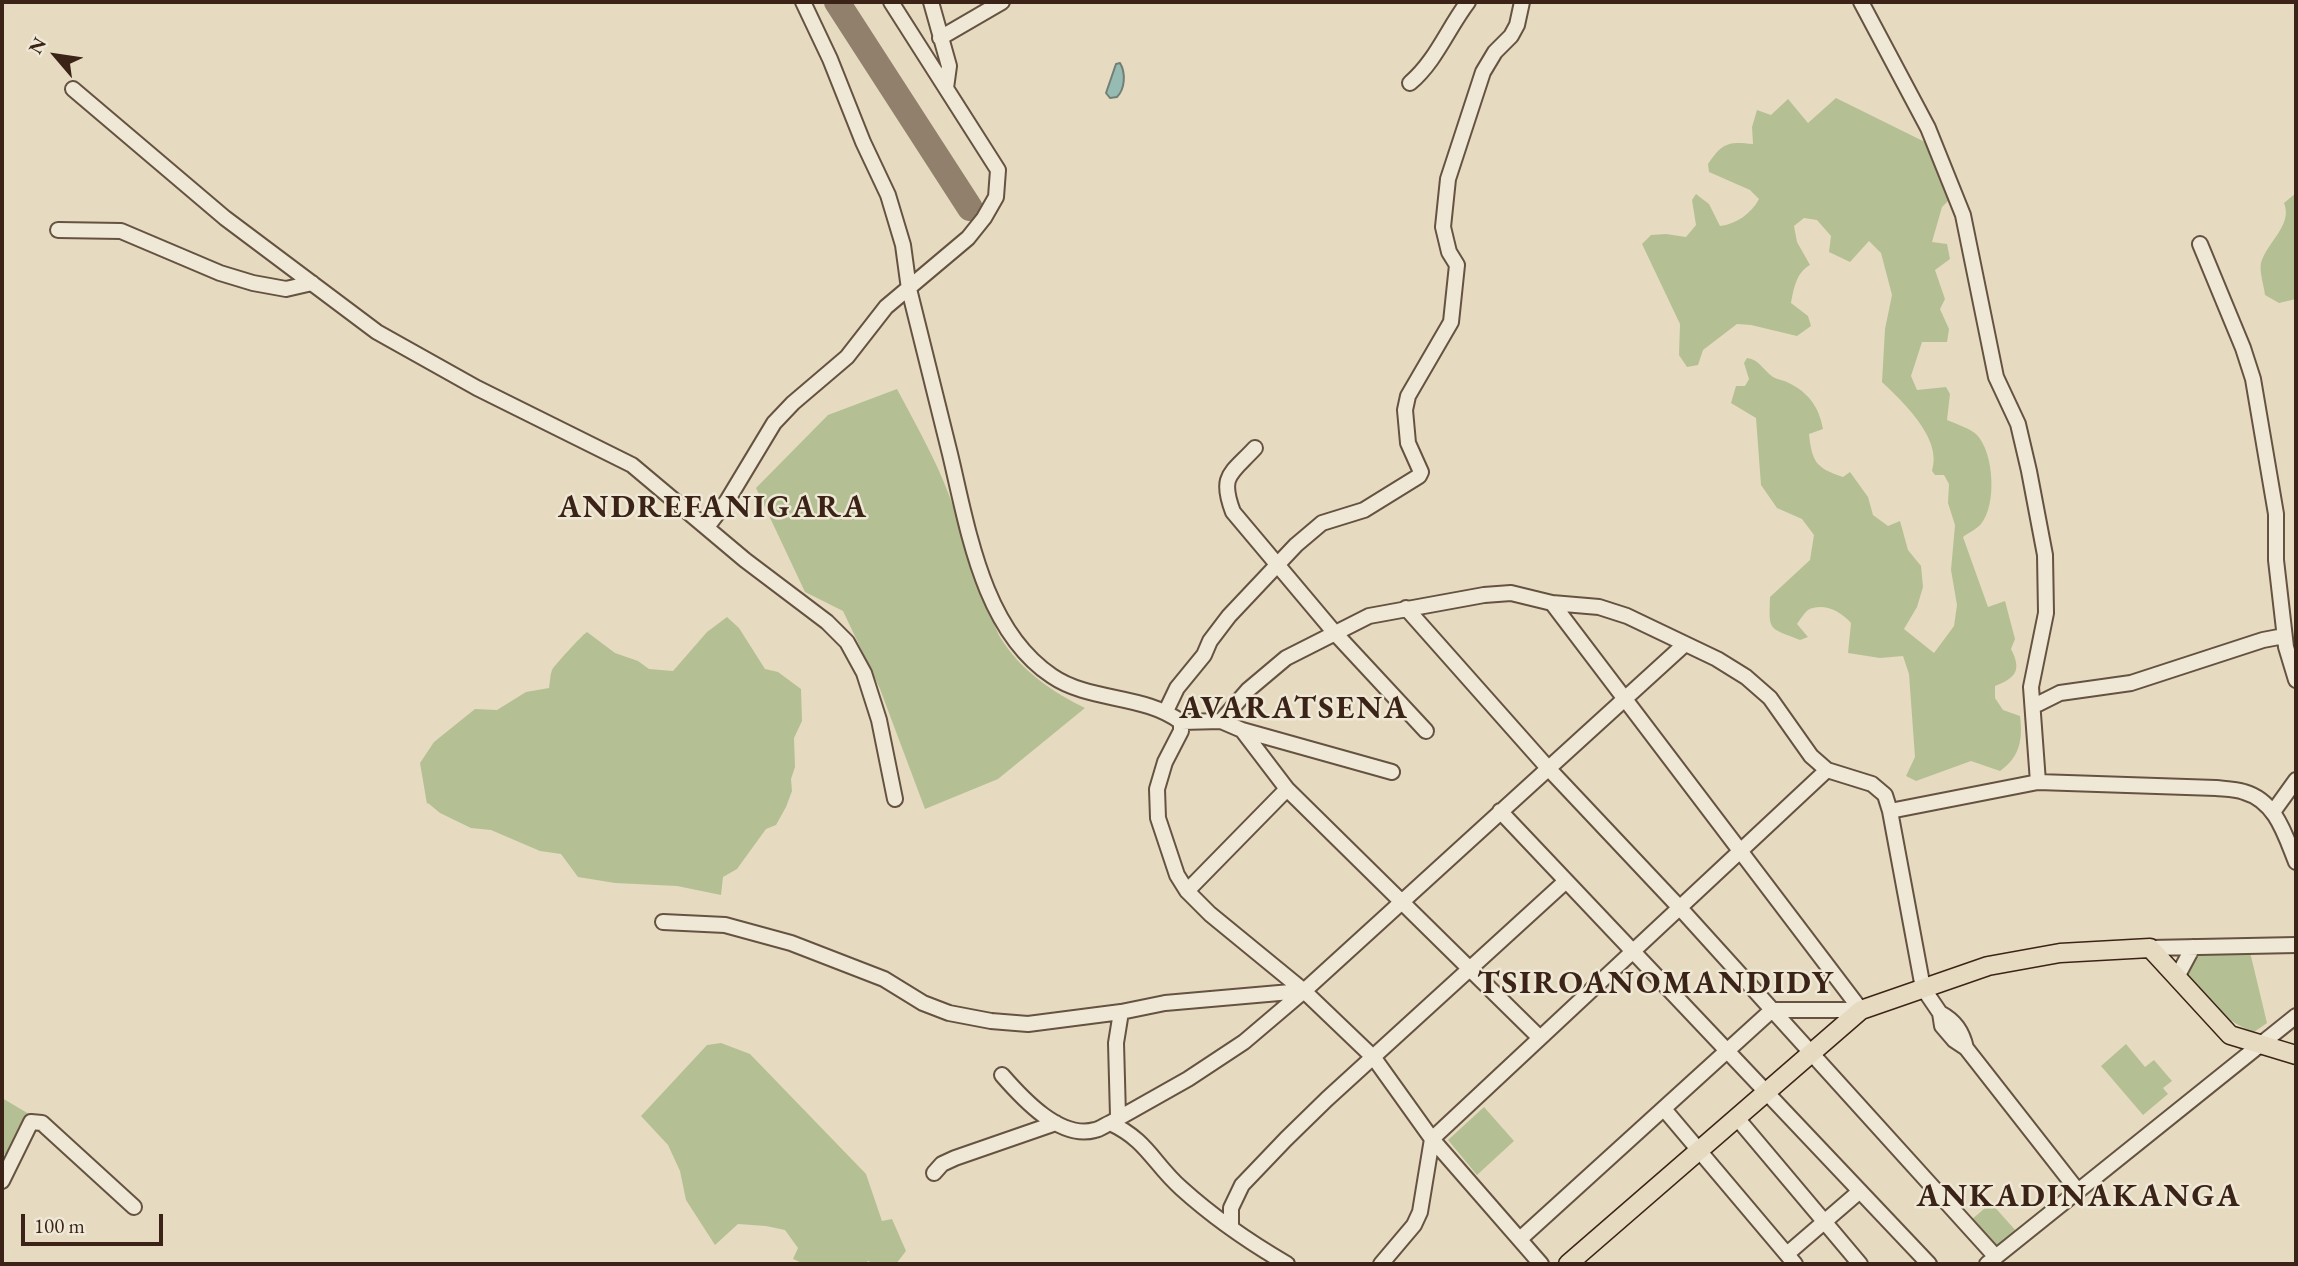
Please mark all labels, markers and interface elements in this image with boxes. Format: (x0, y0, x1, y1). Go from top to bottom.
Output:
north arrow (21, 21, 91, 91)
text: N (23, 33, 52, 58)
district label: ANDREFANIGARA (560, 489, 866, 527)
district label: AVARATSENA (1181, 690, 1407, 728)
district label: TSIROANOMANDIDY (1479, 965, 1833, 1003)
district label: ANKADINAKANGA (1918, 1178, 2240, 1216)
scale bar (24, 1200, 166, 1244)
text: 100 m (34, 1212, 85, 1239)

